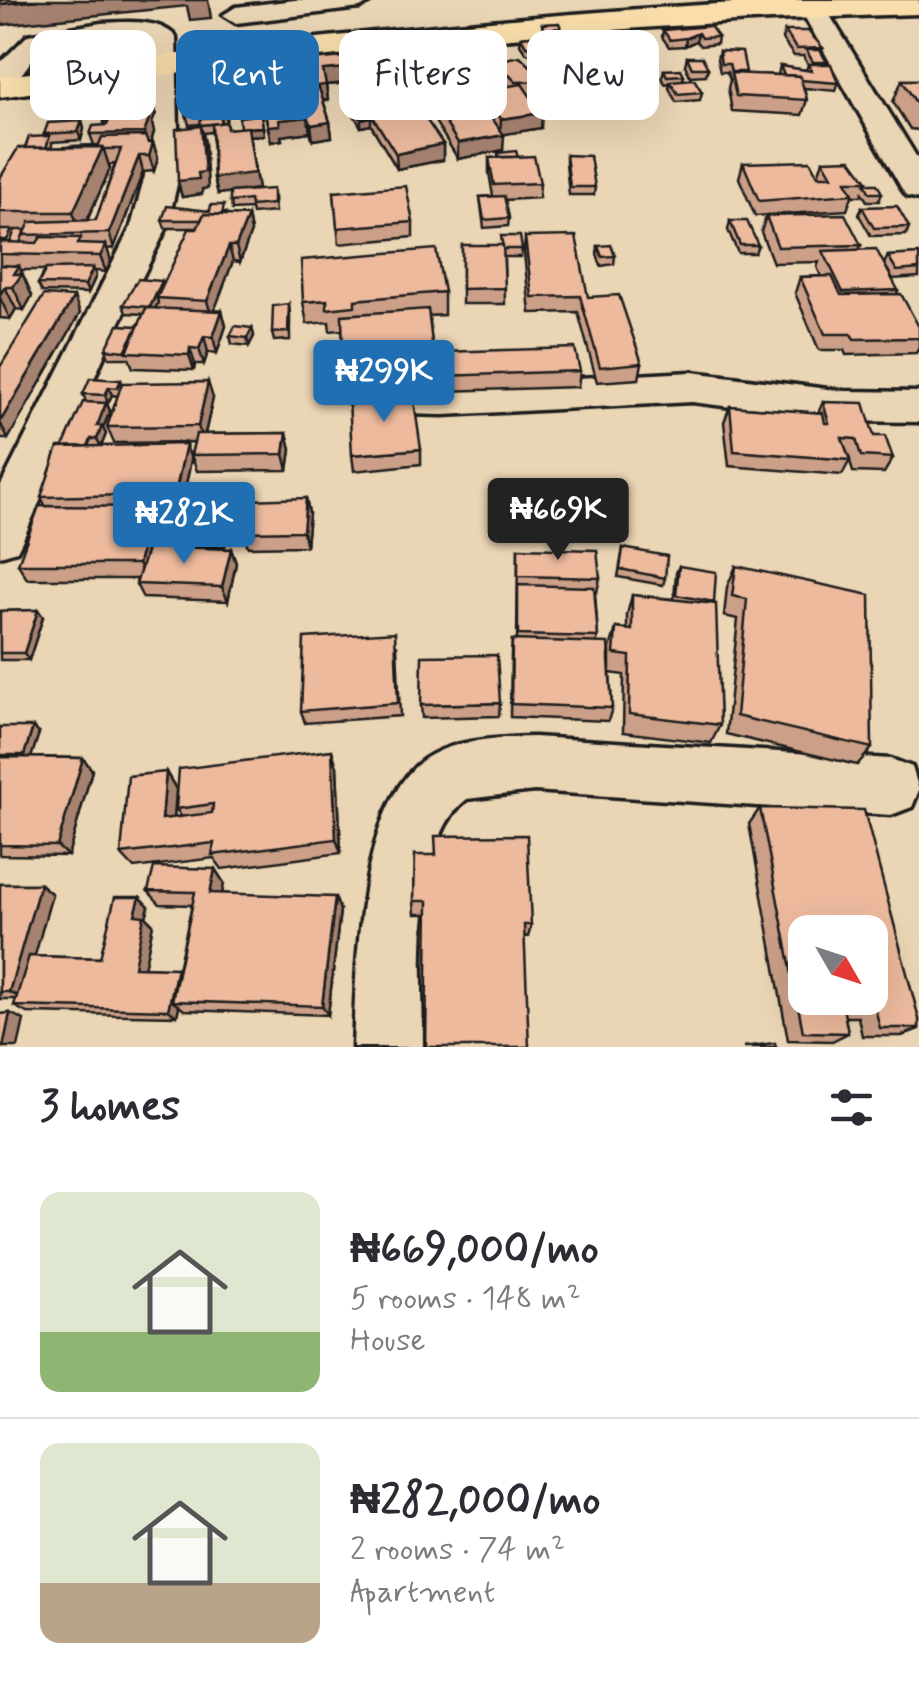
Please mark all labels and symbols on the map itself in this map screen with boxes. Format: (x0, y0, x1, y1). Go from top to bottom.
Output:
pin: ₦299K (314, 340, 454, 425)
pin: ₦669K (488, 478, 628, 563)
pin: ₦282K (114, 482, 254, 567)
north arrow (788, 915, 888, 1015)

